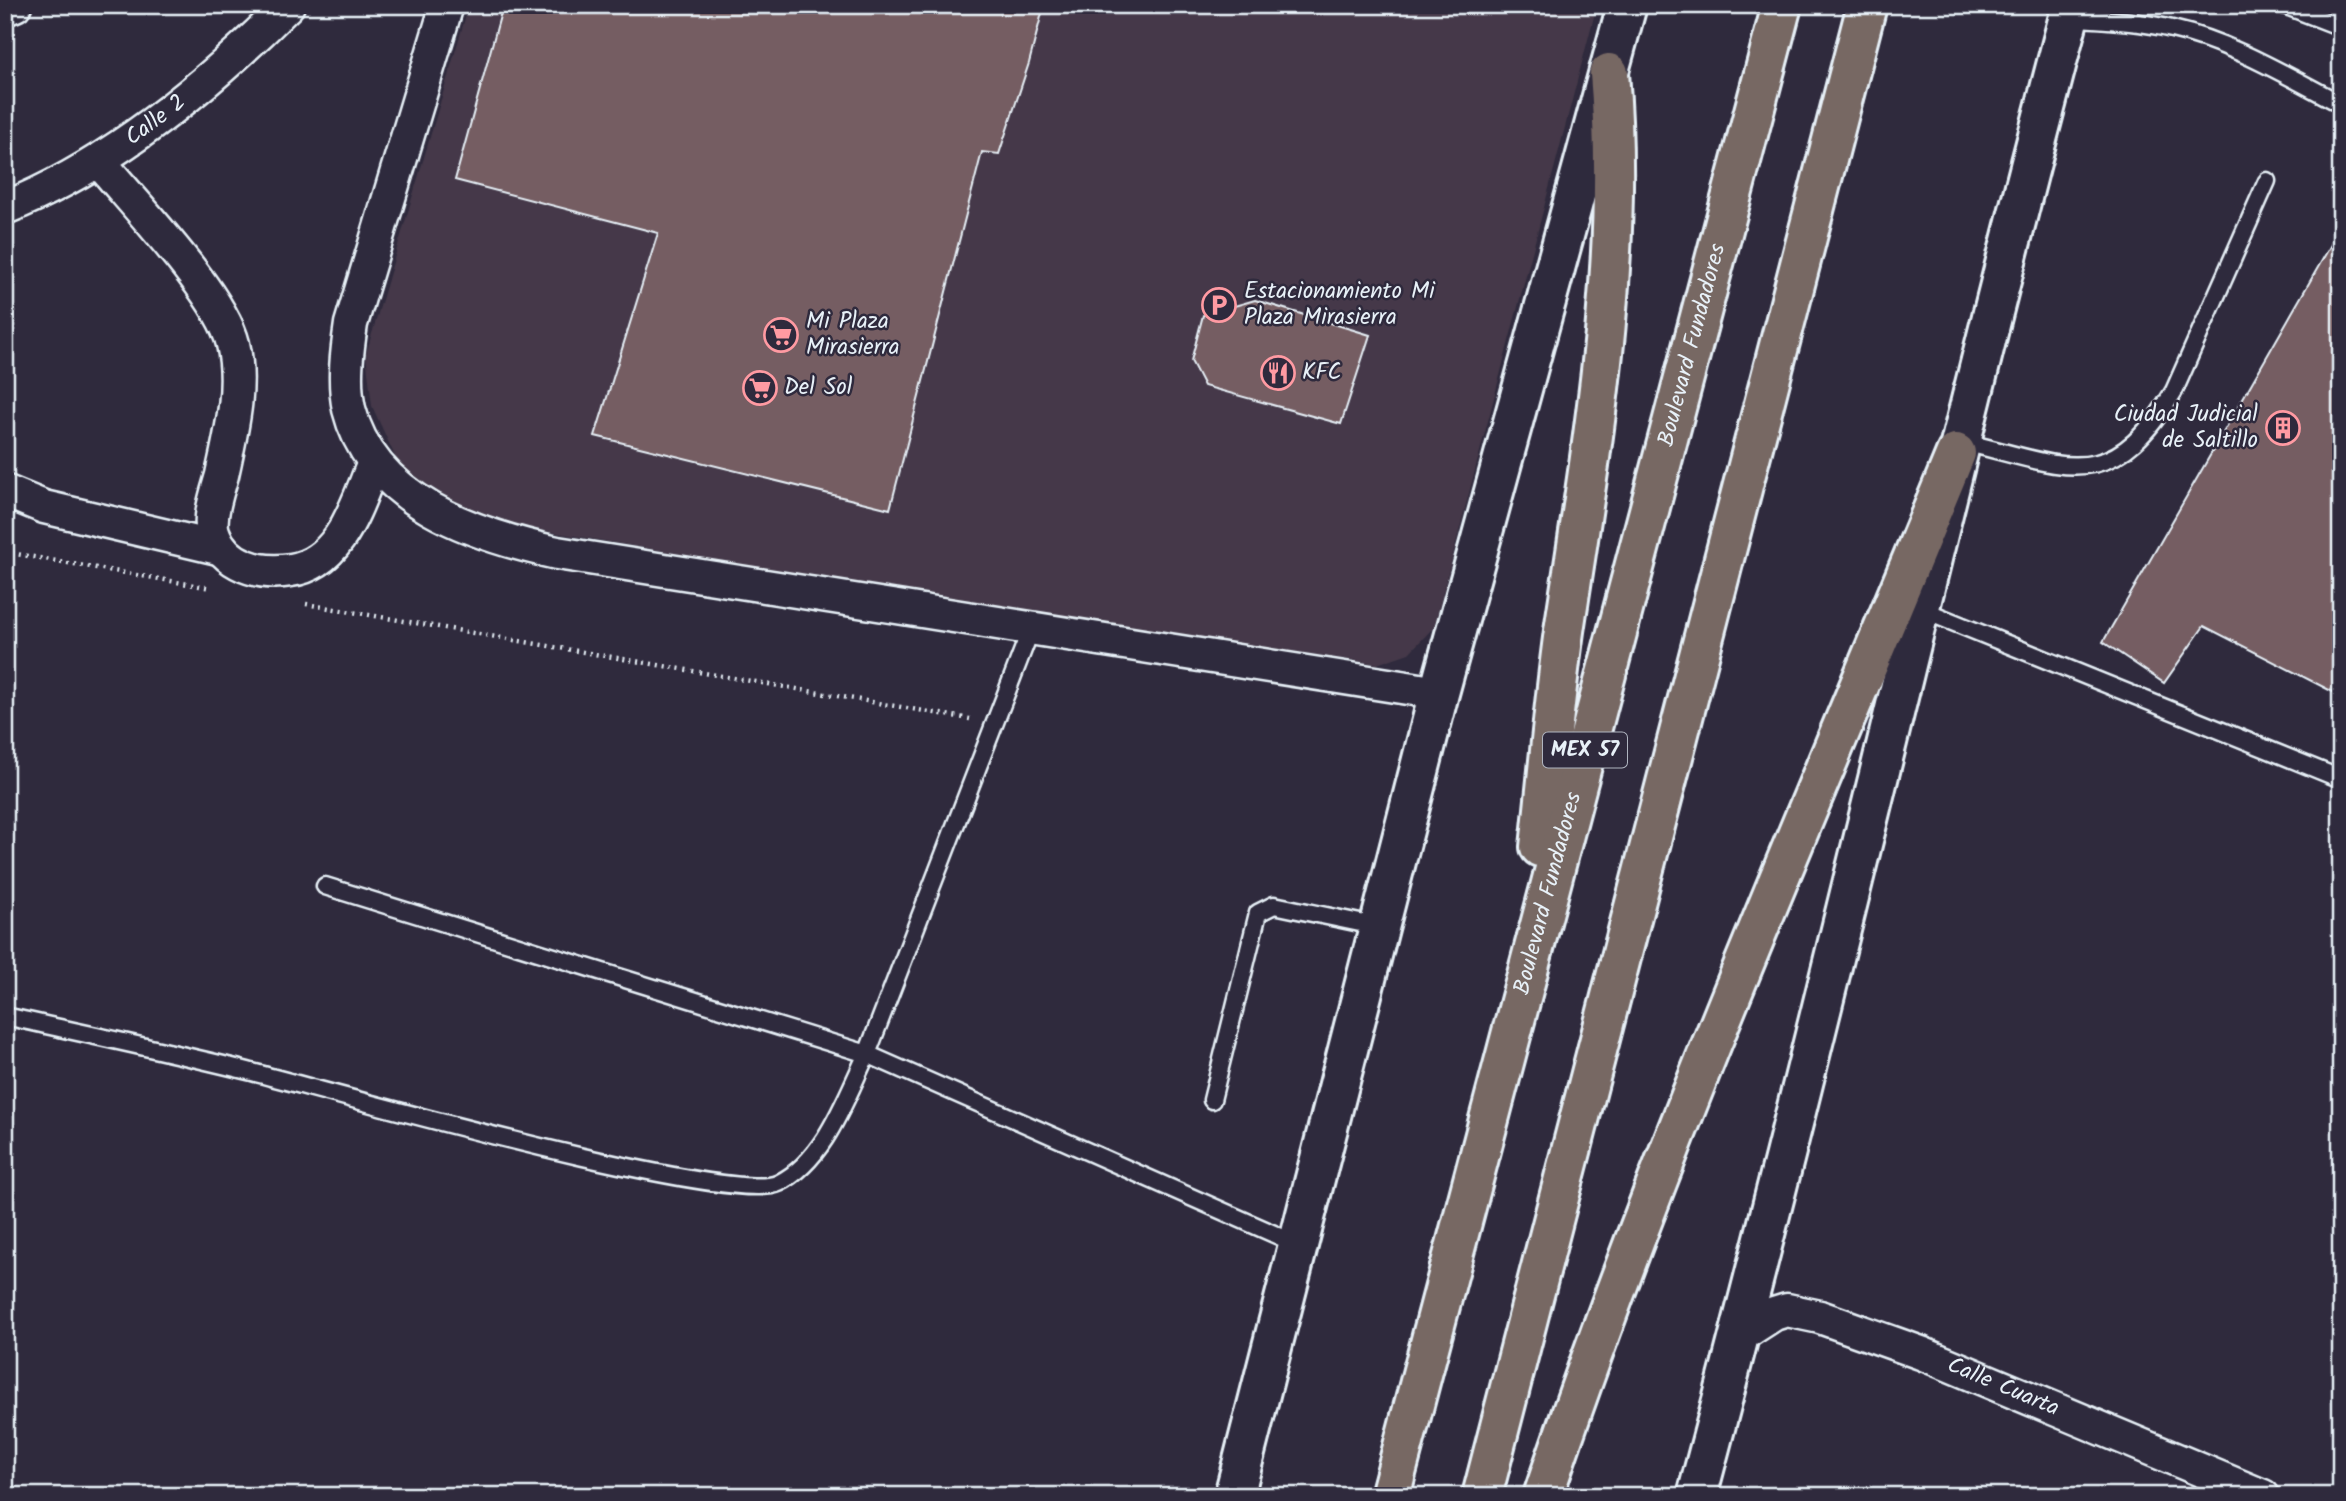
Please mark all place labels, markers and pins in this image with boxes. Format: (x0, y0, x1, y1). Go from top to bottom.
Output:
place label: Estacionamiento Mi Plaza Mirasierra (1244, 274, 1436, 336)
parking icon: Estacionamiento Mi Plaza Mirasierra (1200, 286, 1238, 324)
place label: Mi Plaza Mirasierra (806, 304, 900, 366)
supermarket icon: Mi Plaza Mirasierra (762, 316, 800, 354)
restaurant icon: KFC (1259, 354, 1297, 392)
place label: KFC (1302, 355, 1341, 391)
supermarket icon: Del Sol (741, 369, 779, 407)
place label: Del Sol (784, 370, 853, 406)
place label: Ciudad Judicial de Saltillo (2114, 397, 2258, 459)
building icon: Ciudad Judicial de Saltillo (2264, 409, 2302, 447)

